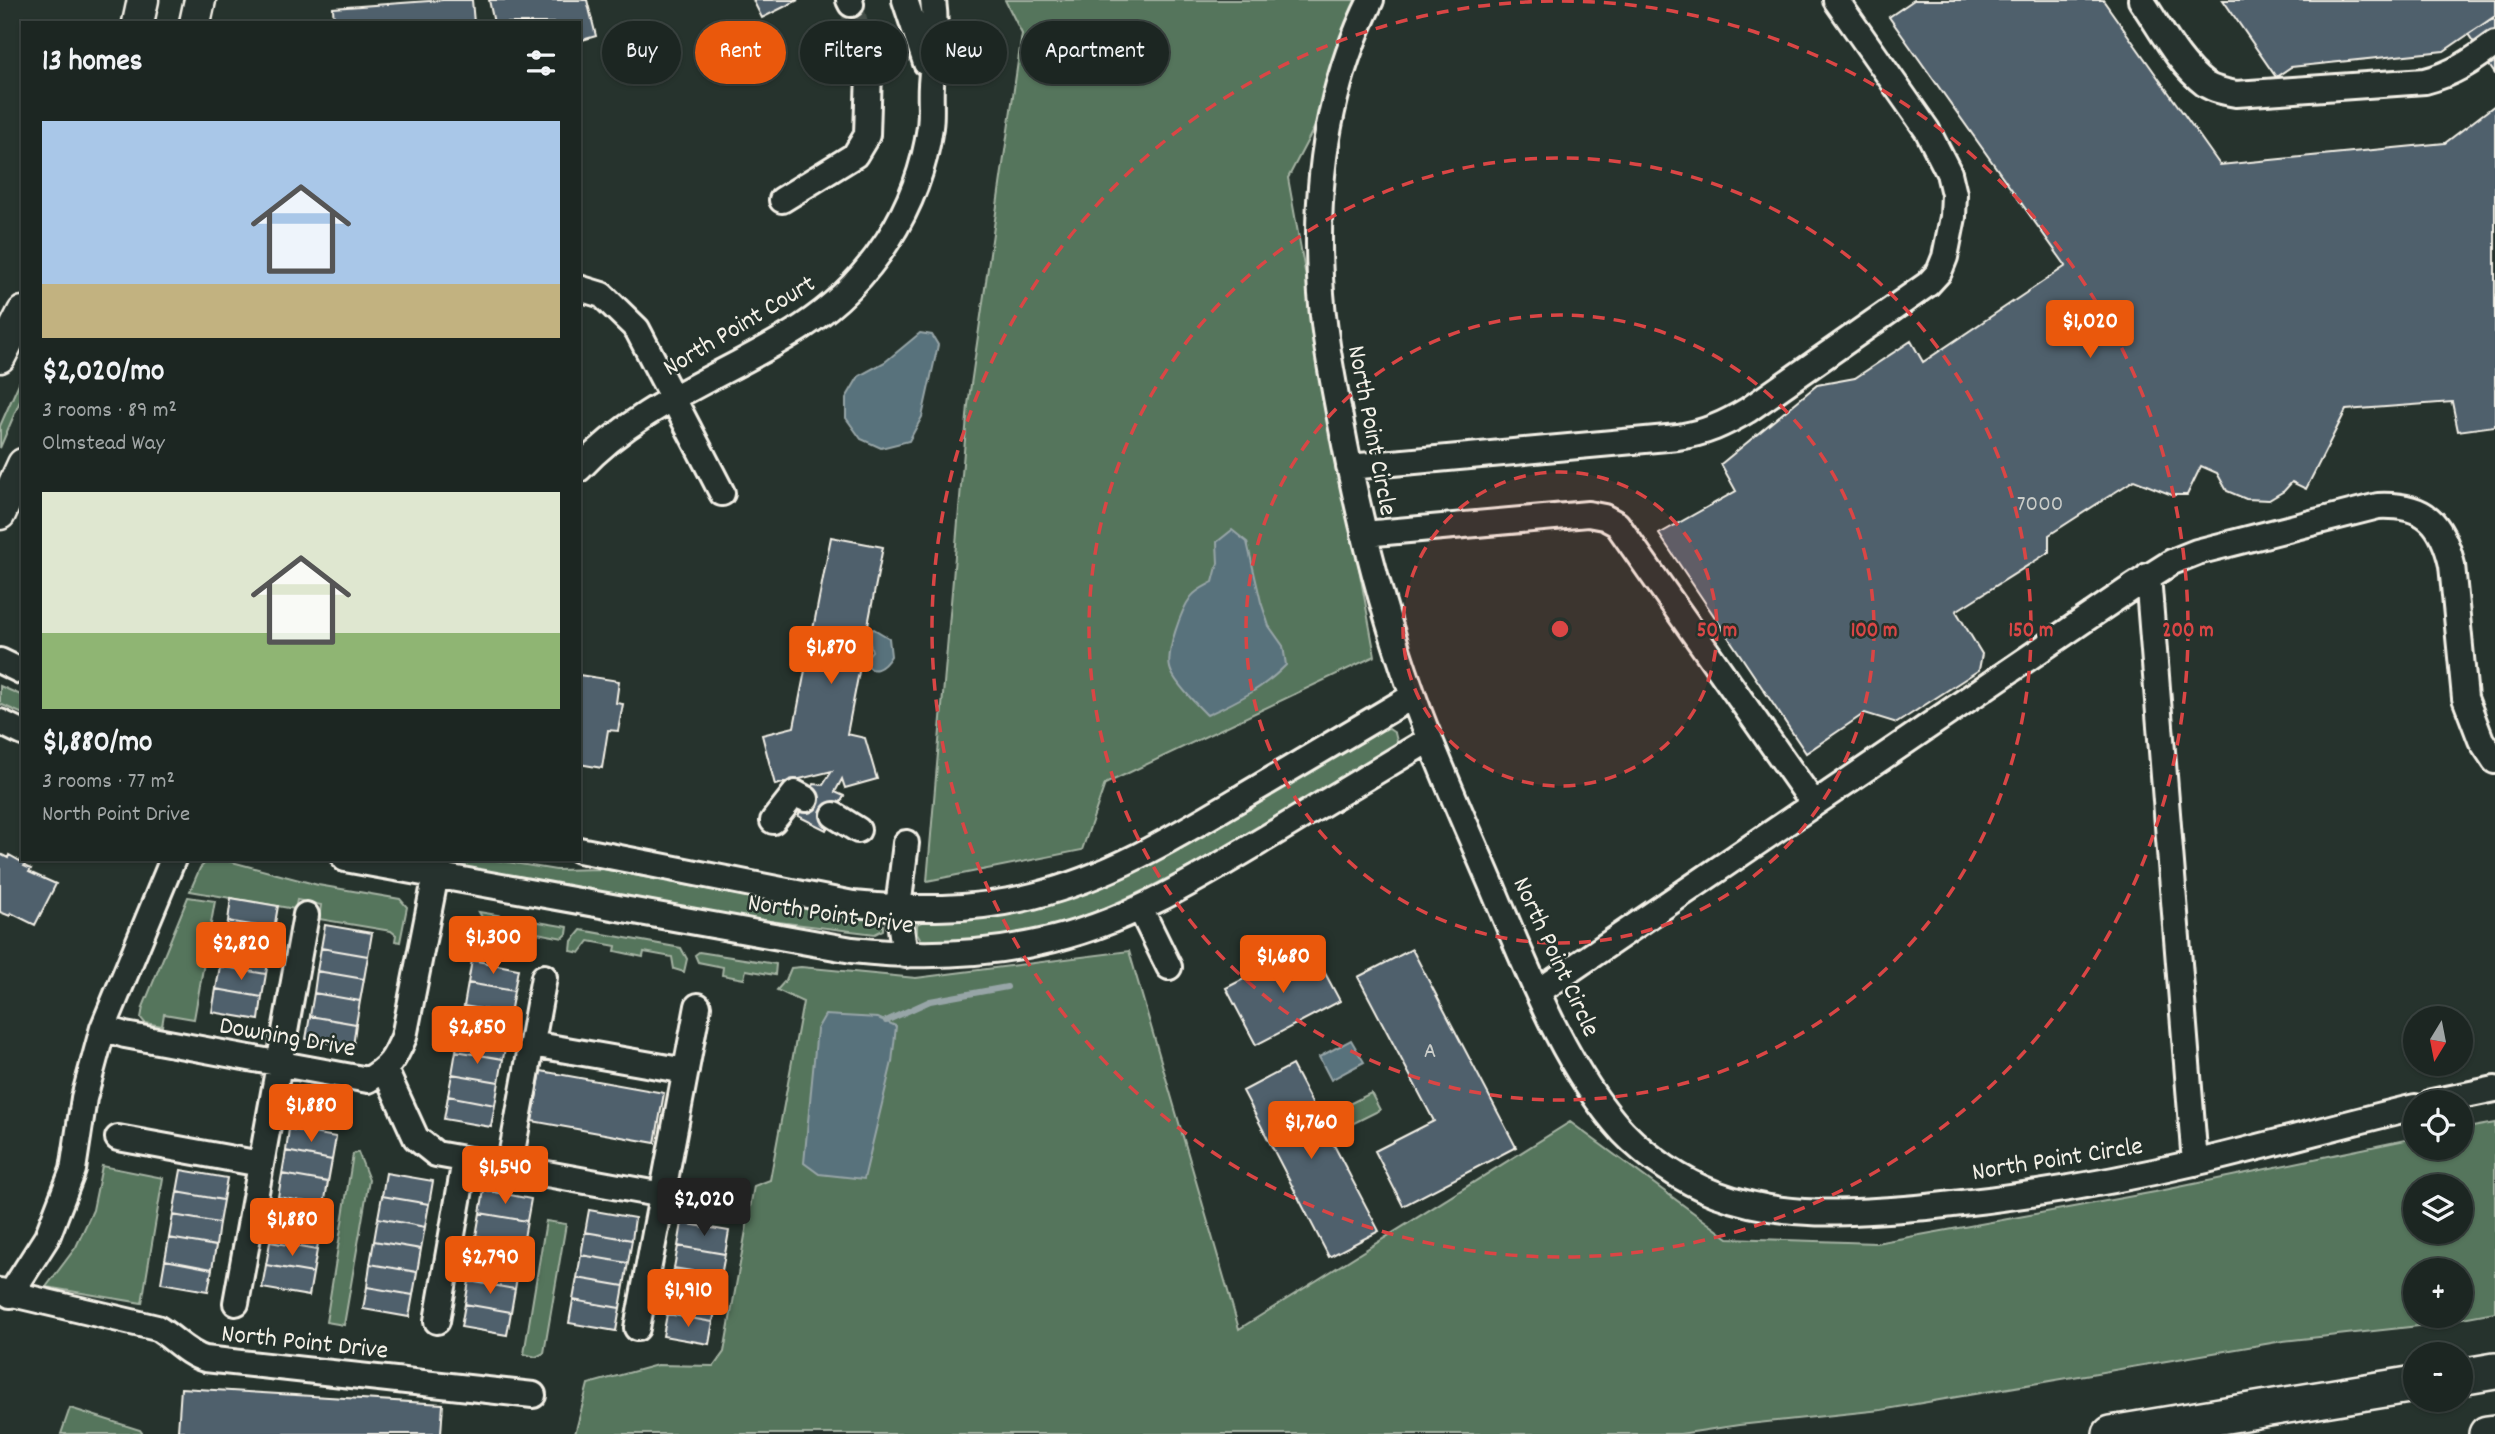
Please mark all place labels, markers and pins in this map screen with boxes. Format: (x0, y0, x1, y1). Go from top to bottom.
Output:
pin: $1,020 (2033, 300, 2147, 360)
centre of rings (1548, 617, 1572, 641)
pin: $1,870 (774, 626, 888, 686)
pin: $1,300 (436, 916, 550, 976)
pin: $2,820 (184, 922, 298, 982)
pin: $1,680 (1226, 936, 1340, 995)
pin: $2,850 (420, 1006, 534, 1066)
pin: $1,880 (254, 1084, 368, 1144)
pin: $1,760 (1254, 1102, 1368, 1161)
pin: $1,540 (448, 1146, 562, 1206)
pin: $2,020 (647, 1178, 761, 1238)
pin: $1,880 (235, 1198, 349, 1258)
pin: $2,790 (433, 1236, 547, 1296)
pin: $1,910 (631, 1270, 745, 1329)

